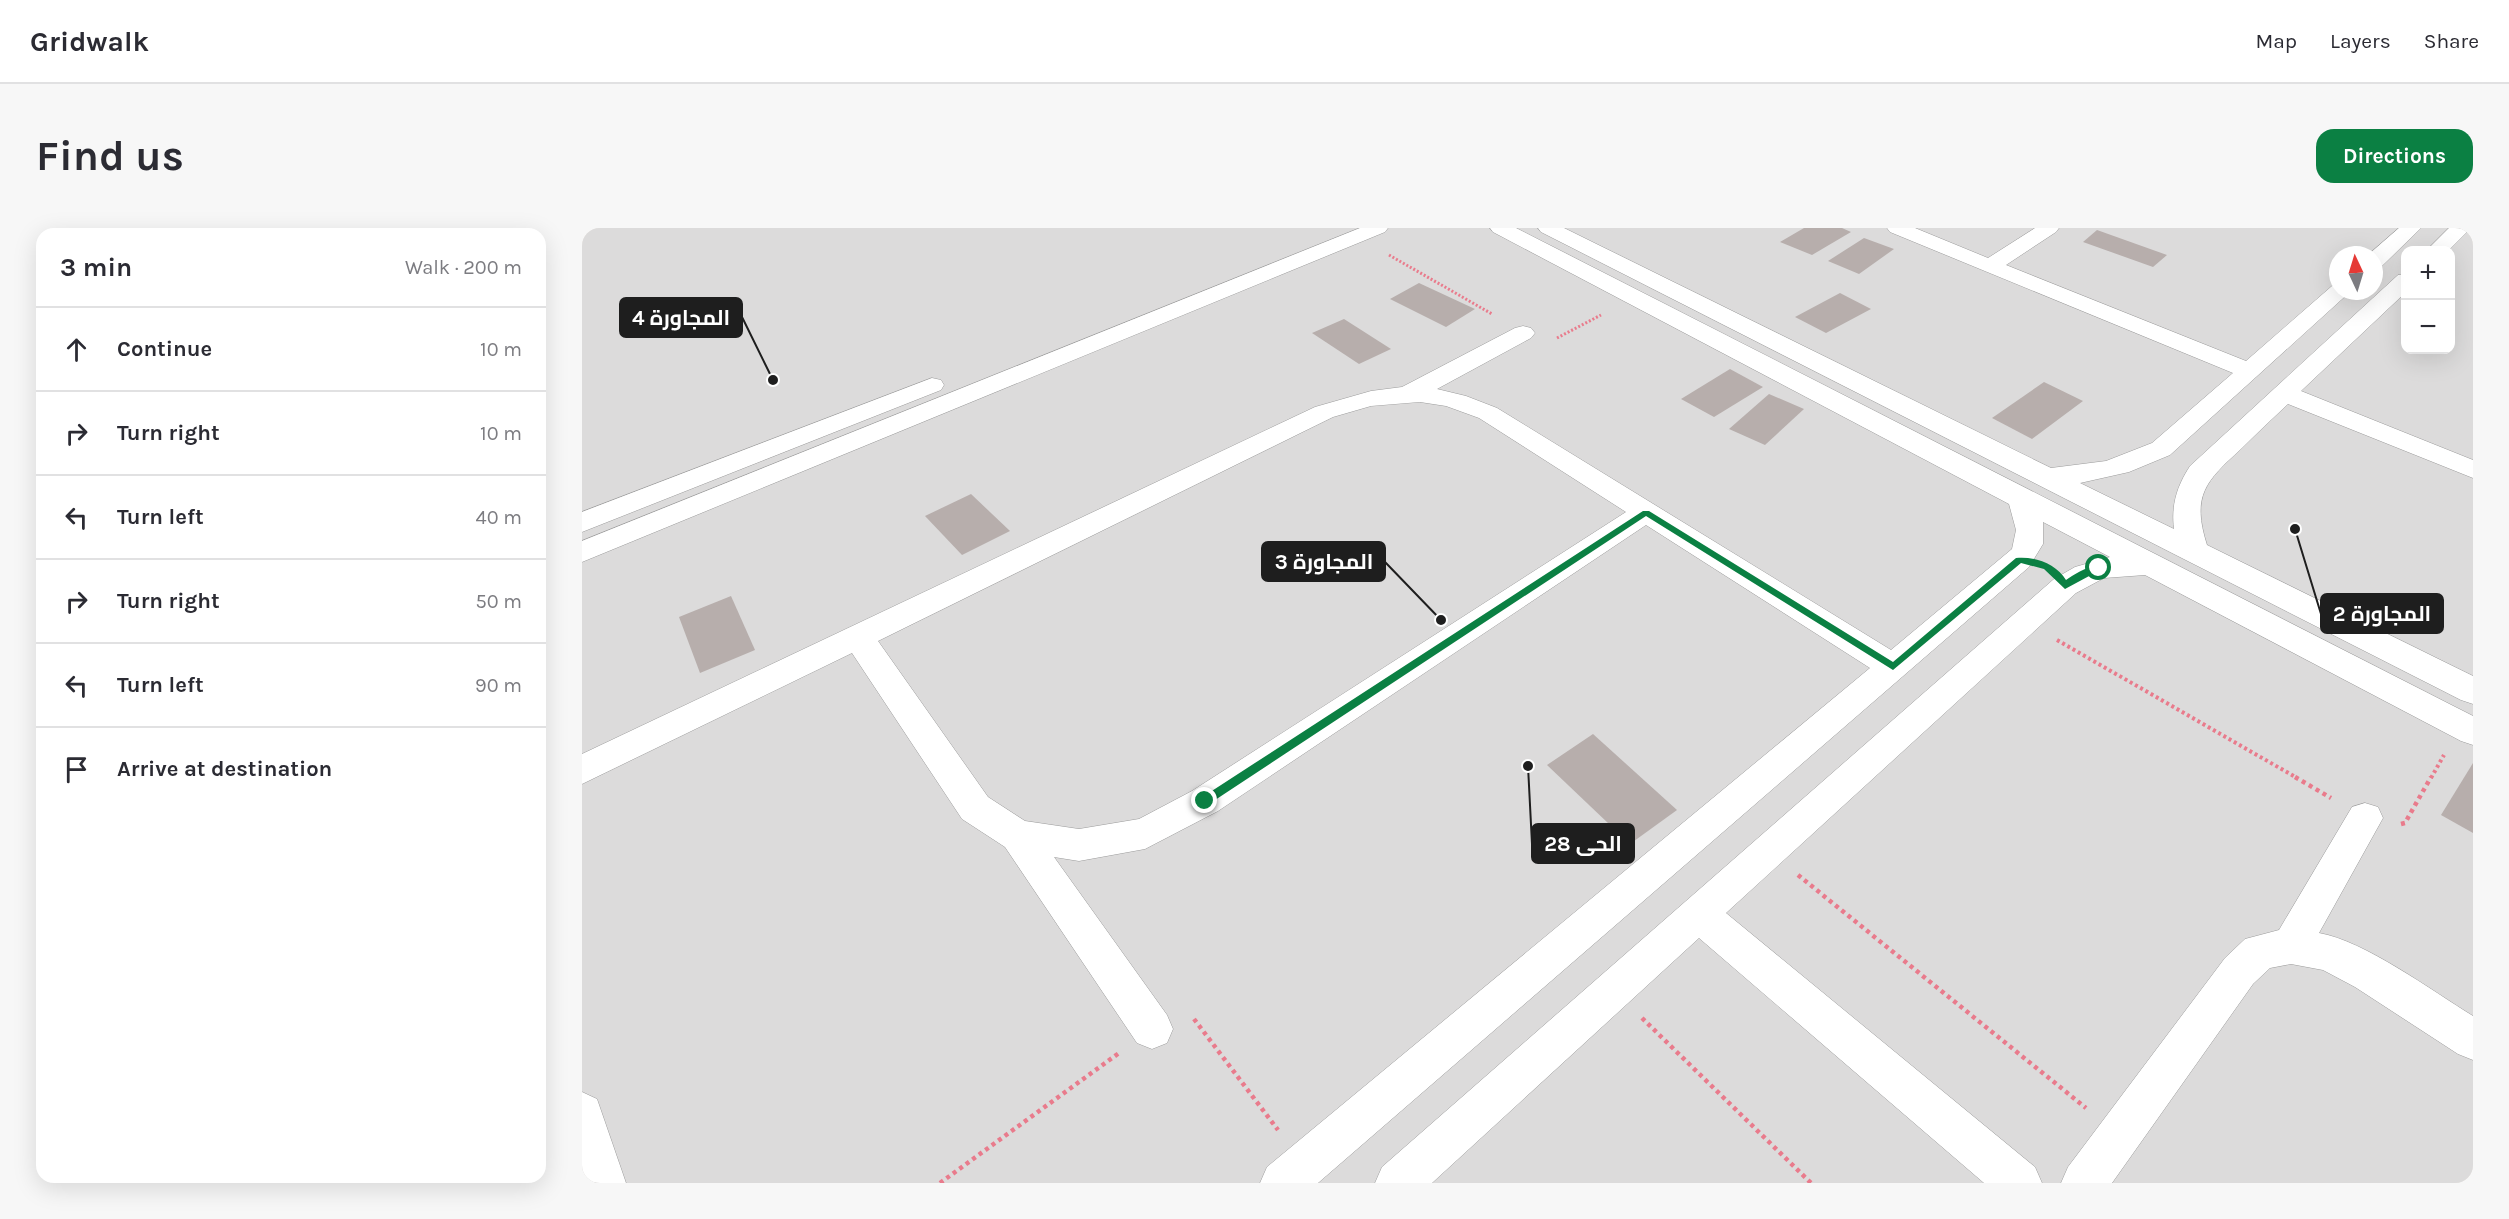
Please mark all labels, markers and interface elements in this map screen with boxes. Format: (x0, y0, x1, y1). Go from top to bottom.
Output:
text: Gridwalk (30, 25, 149, 58)
text: Map (2255, 29, 2297, 53)
text: Layers (2330, 29, 2391, 53)
text: Share (2424, 29, 2479, 53)
button: Directions (2316, 129, 2473, 183)
text: Find us (36, 131, 184, 181)
north arrow (2329, 246, 2383, 300)
map controls (2401, 246, 2455, 354)
button: + (2401, 246, 2455, 300)
text: 3 min (60, 252, 132, 283)
text: Walk · 200 m (405, 256, 522, 279)
callout: المجاورة 4 (620, 298, 742, 337)
button: − (2401, 300, 2455, 354)
text: المجاورة 4 (632, 306, 730, 331)
icon: ahead (60, 333, 93, 366)
text: Continue (117, 336, 212, 362)
text: 10 m (480, 338, 522, 361)
icon: right (60, 417, 93, 450)
text: Turn right (117, 420, 220, 446)
text: 10 m (480, 422, 522, 445)
icon: left (60, 501, 93, 534)
text: Turn left (117, 504, 204, 530)
text: 40 m (476, 506, 522, 529)
callout: المجاورة 3 (1262, 542, 1385, 581)
text: المجاورة 3 (1275, 550, 1373, 575)
route start (2085, 554, 2111, 580)
icon: right (60, 585, 93, 618)
text: Turn right (117, 588, 220, 614)
text: 50 m (475, 590, 522, 613)
callout: المجاورة 2 (2321, 594, 2443, 633)
text: المجاورة 2 (2333, 602, 2431, 627)
icon: left (60, 669, 93, 702)
text: Turn left (117, 672, 204, 698)
text: 90 m (475, 674, 522, 697)
icon: arrive (60, 753, 93, 786)
text: Arrive at destination (117, 756, 332, 782)
route end (1191, 787, 1217, 813)
callout: الحى 28 (1532, 824, 1634, 863)
text: الحى 28 (1544, 832, 1622, 856)

